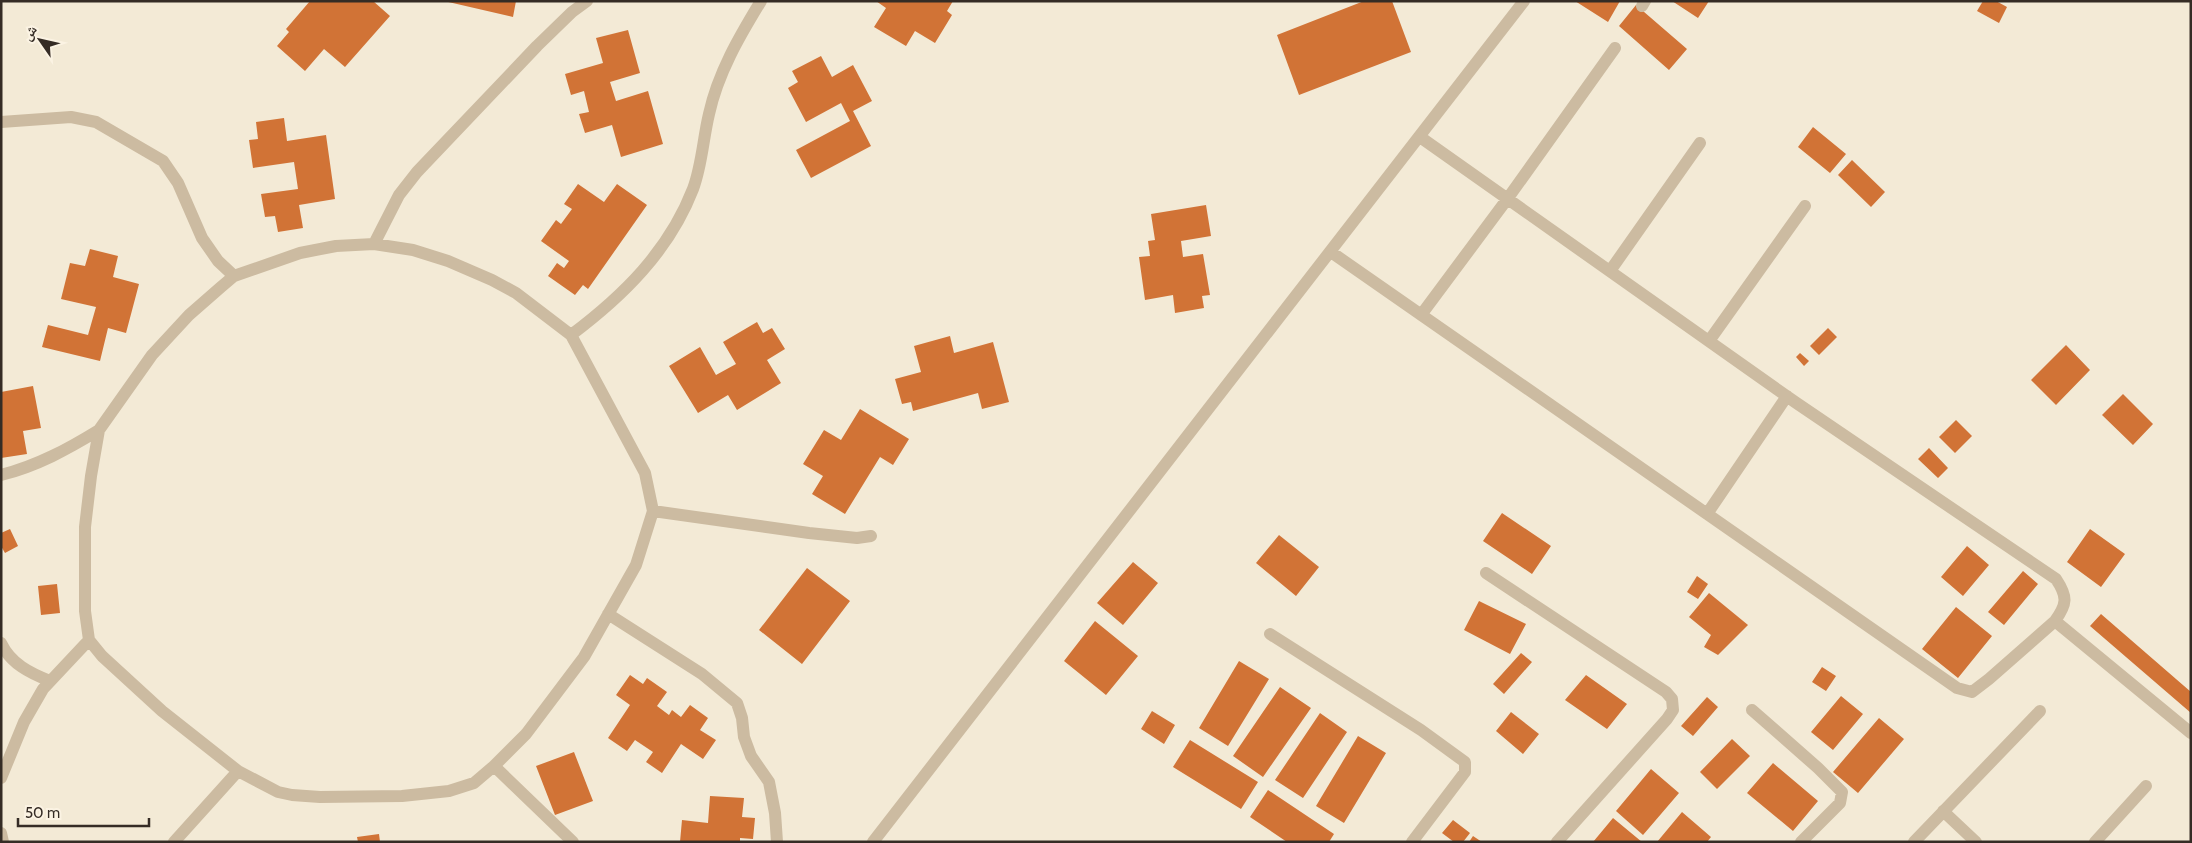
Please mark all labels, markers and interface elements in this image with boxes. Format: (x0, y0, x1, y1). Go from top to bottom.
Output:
north arrow (15, 15, 65, 65)
text: ش (18, 21, 41, 44)
scale bar (18, 796, 149, 828)
text: 50 m (25, 804, 60, 822)

